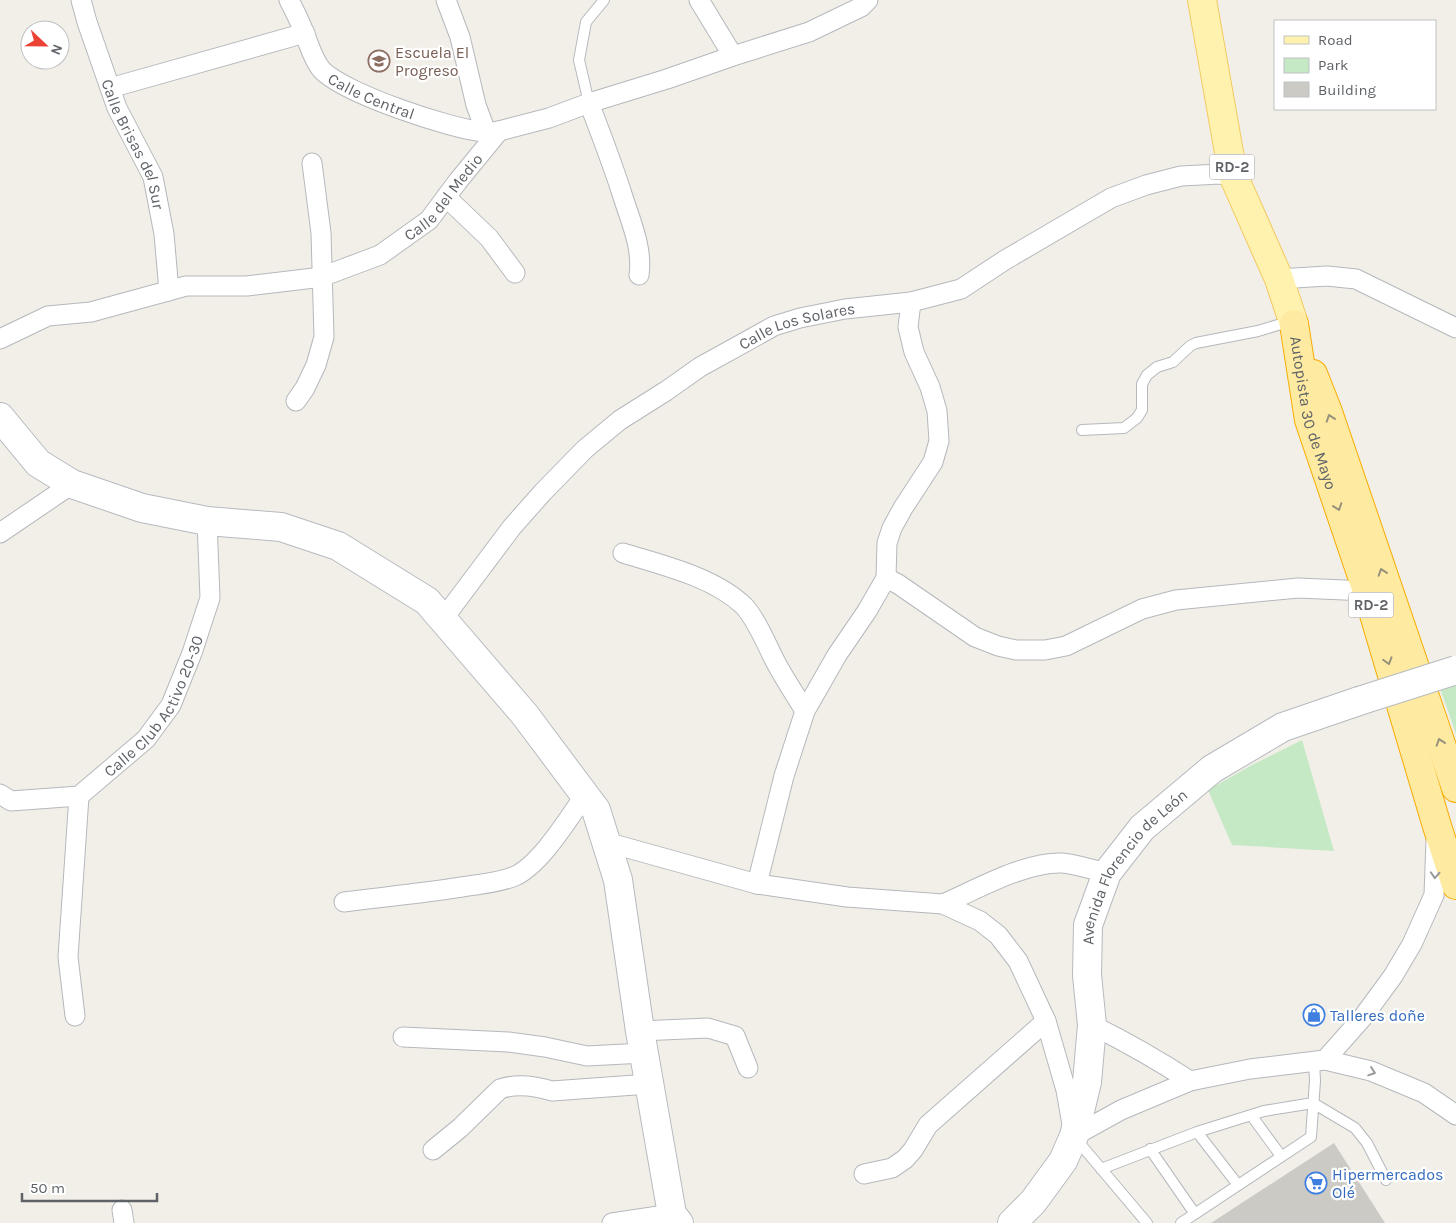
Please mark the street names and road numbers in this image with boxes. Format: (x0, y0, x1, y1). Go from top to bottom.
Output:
street label: Calle Central (324, 69, 417, 123)
street label: Calle Brisas del Sur (98, 76, 168, 211)
street label: Calle del Medio (400, 150, 487, 245)
road number: RD-2 (1210, 154, 1254, 180)
street label: Calle Los Solares (735, 299, 856, 354)
street label: Autopista 30 de Mayo (1286, 335, 1341, 492)
road number: RD-2 (1348, 592, 1394, 618)
street label: Calle Club Activo 20-30 (100, 633, 207, 781)
street label: Avenida Florencio de León (1079, 785, 1191, 945)

